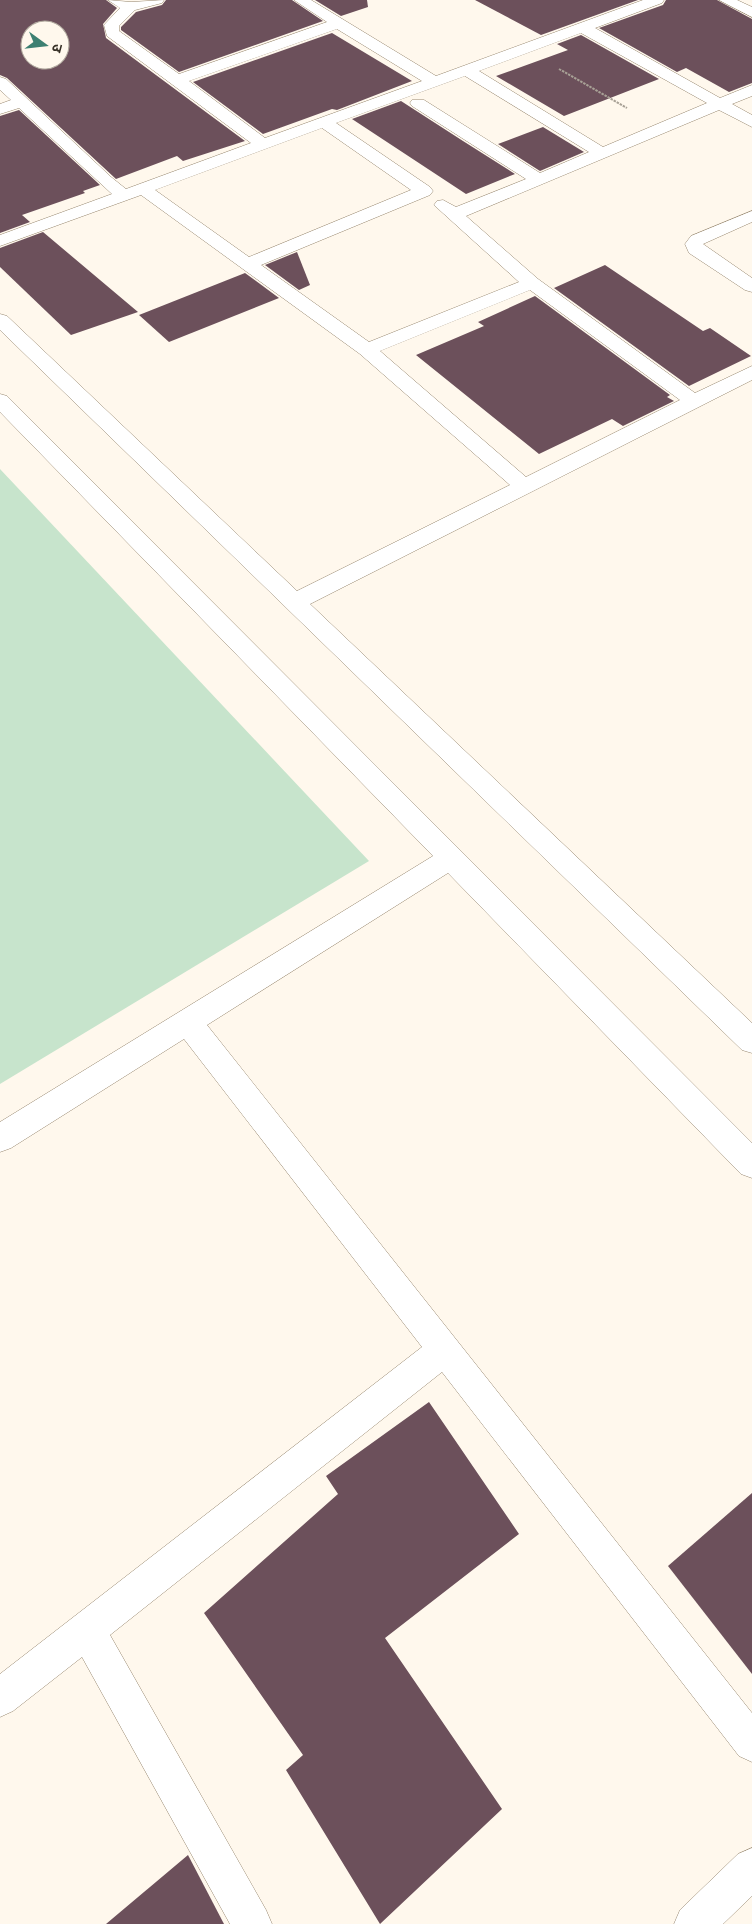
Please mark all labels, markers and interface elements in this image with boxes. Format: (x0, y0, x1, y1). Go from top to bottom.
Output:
north arrow (20, 20, 70, 70)
text: उ (49, 42, 66, 55)

